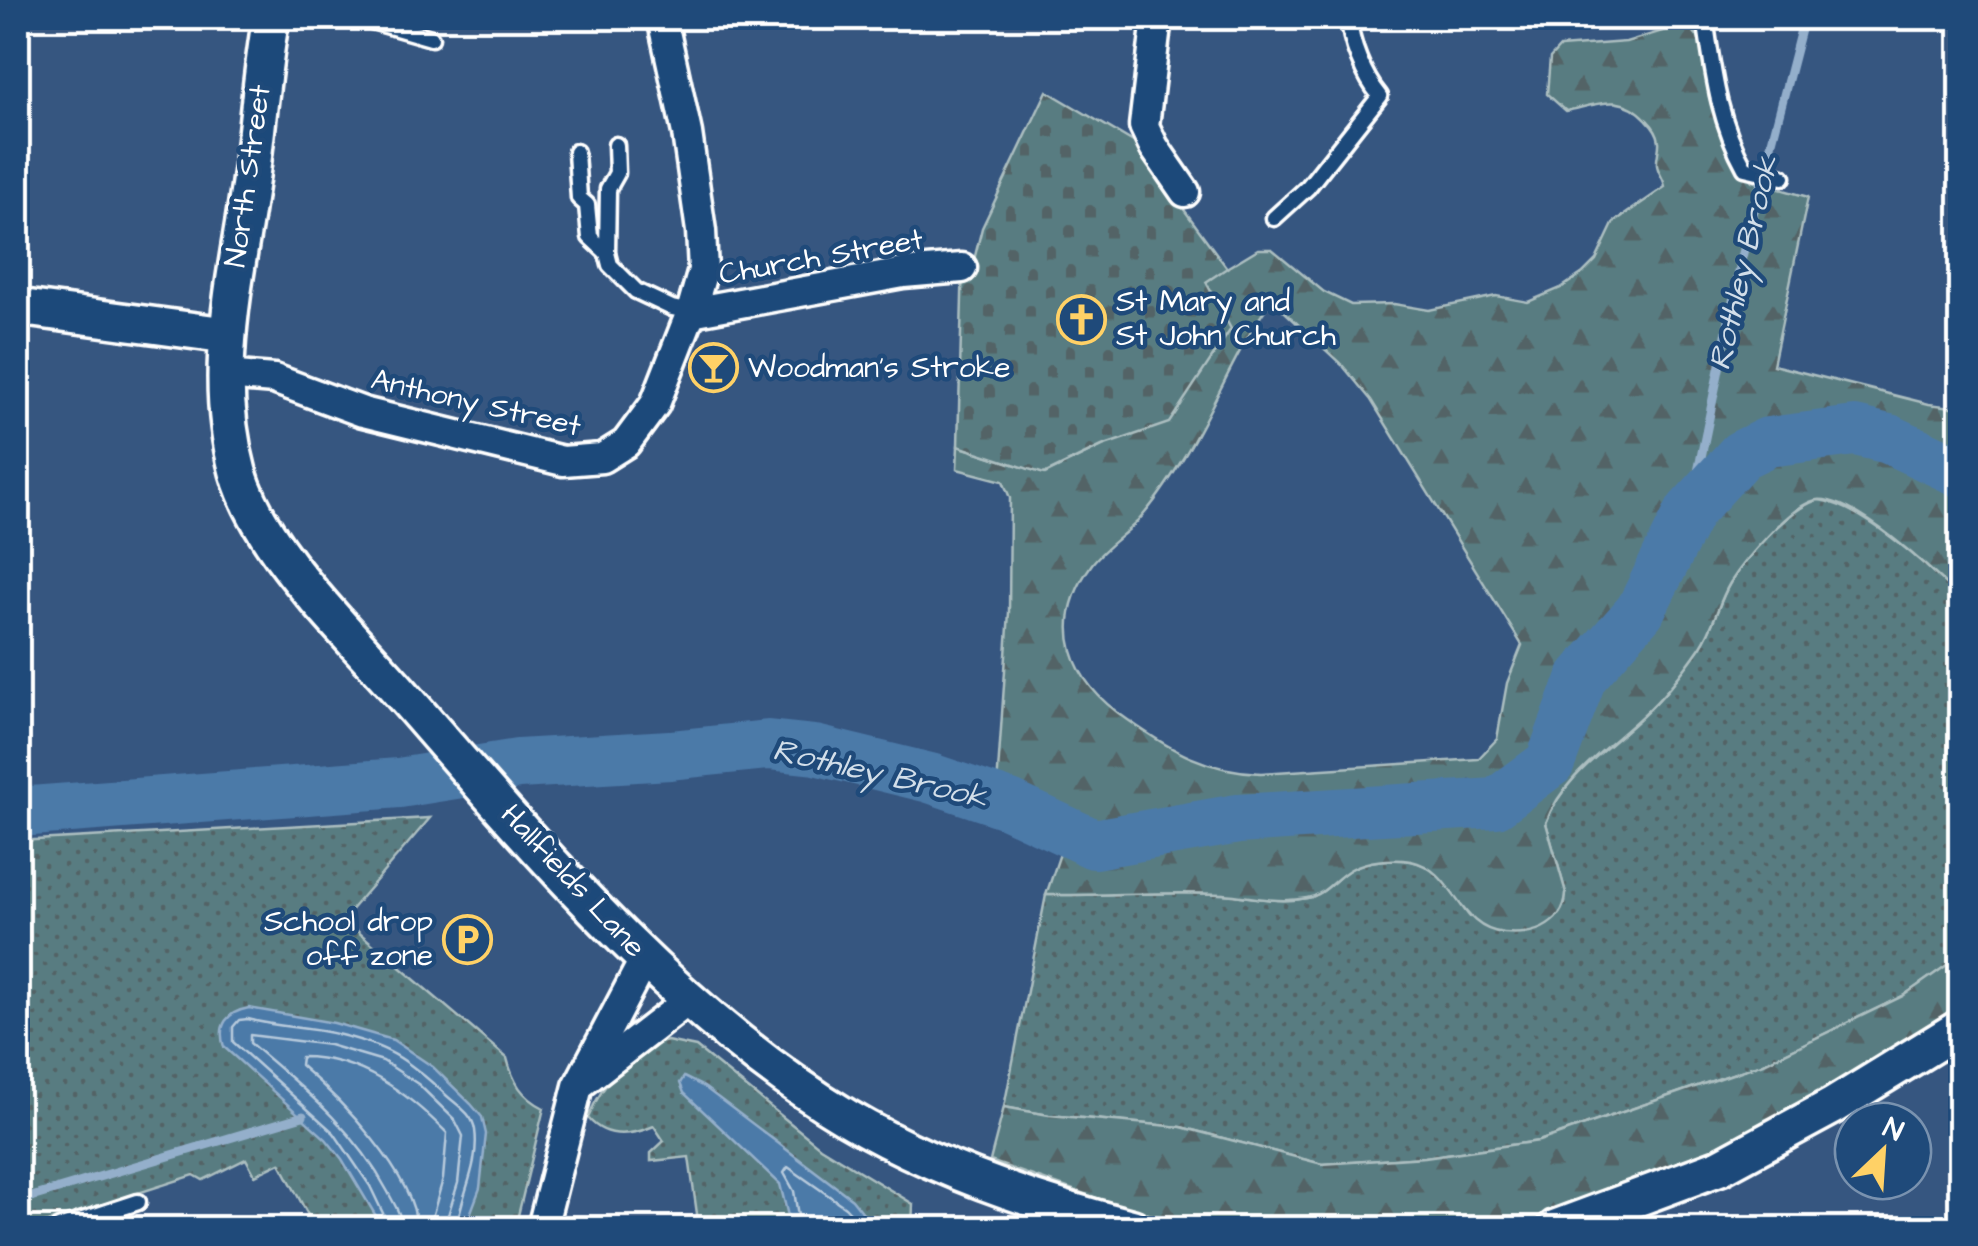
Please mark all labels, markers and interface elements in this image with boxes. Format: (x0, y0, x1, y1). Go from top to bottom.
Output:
street label: North Street (214, 82, 282, 270)
water label: Rothley Brook (1698, 150, 1792, 375)
street label: Church Street (716, 218, 926, 296)
place label: St Mary and St John Church (1116, 281, 1336, 357)
church icon: St Mary and St John Church (1055, 293, 1107, 345)
bar icon: Woodman's Stroke (687, 342, 739, 394)
place label: Woodman's Stroke (748, 347, 1010, 389)
street label: Anthony Street (367, 358, 585, 449)
water label: Rothley Brook (768, 728, 993, 822)
street label: Hallfields Lane (491, 795, 655, 967)
place label: School drop off zone (264, 901, 433, 977)
parking icon: School drop off zone (442, 913, 494, 965)
north arrow (1833, 1101, 1933, 1201)
text: N (1877, 1108, 1910, 1151)

